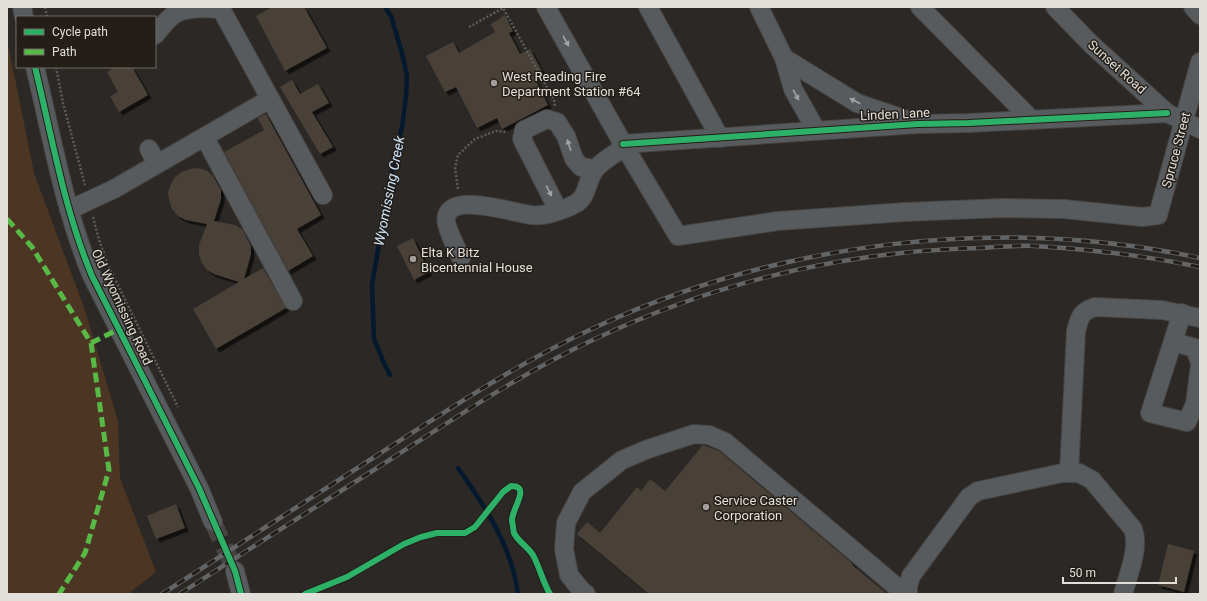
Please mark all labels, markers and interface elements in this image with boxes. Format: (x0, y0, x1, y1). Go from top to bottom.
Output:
legend (16, 16, 156, 68)
text: Cycle path (52, 25, 108, 39)
one-way arrow (562, 35, 569, 47)
street label: Sunset Road (1085, 37, 1149, 97)
text: Path (52, 45, 77, 59)
place label: West Reading Fire Department Station #64 (502, 69, 641, 99)
marker: West Reading Fire Department Station #64 (489, 78, 499, 88)
one-way arrow (793, 89, 799, 101)
one-way arrow (850, 98, 861, 104)
street label: Linden Lane (860, 105, 931, 123)
street label: Spruce Street (1159, 110, 1193, 190)
water label: Wyomissing Creek (370, 134, 408, 247)
one-way arrow (566, 138, 572, 150)
one-way arrow (546, 185, 552, 197)
place label: Elta K Bitz Bicentennial House (421, 245, 533, 275)
street label: Old Wyomissing Road (89, 247, 155, 367)
marker: Elta K Bitz Bicentennial House (408, 254, 418, 264)
place label: Service Caster Corporation (714, 493, 798, 523)
marker: Service Caster Corporation (701, 502, 711, 512)
scale bar (1063, 559, 1176, 585)
text: 50 m (1069, 566, 1096, 580)

